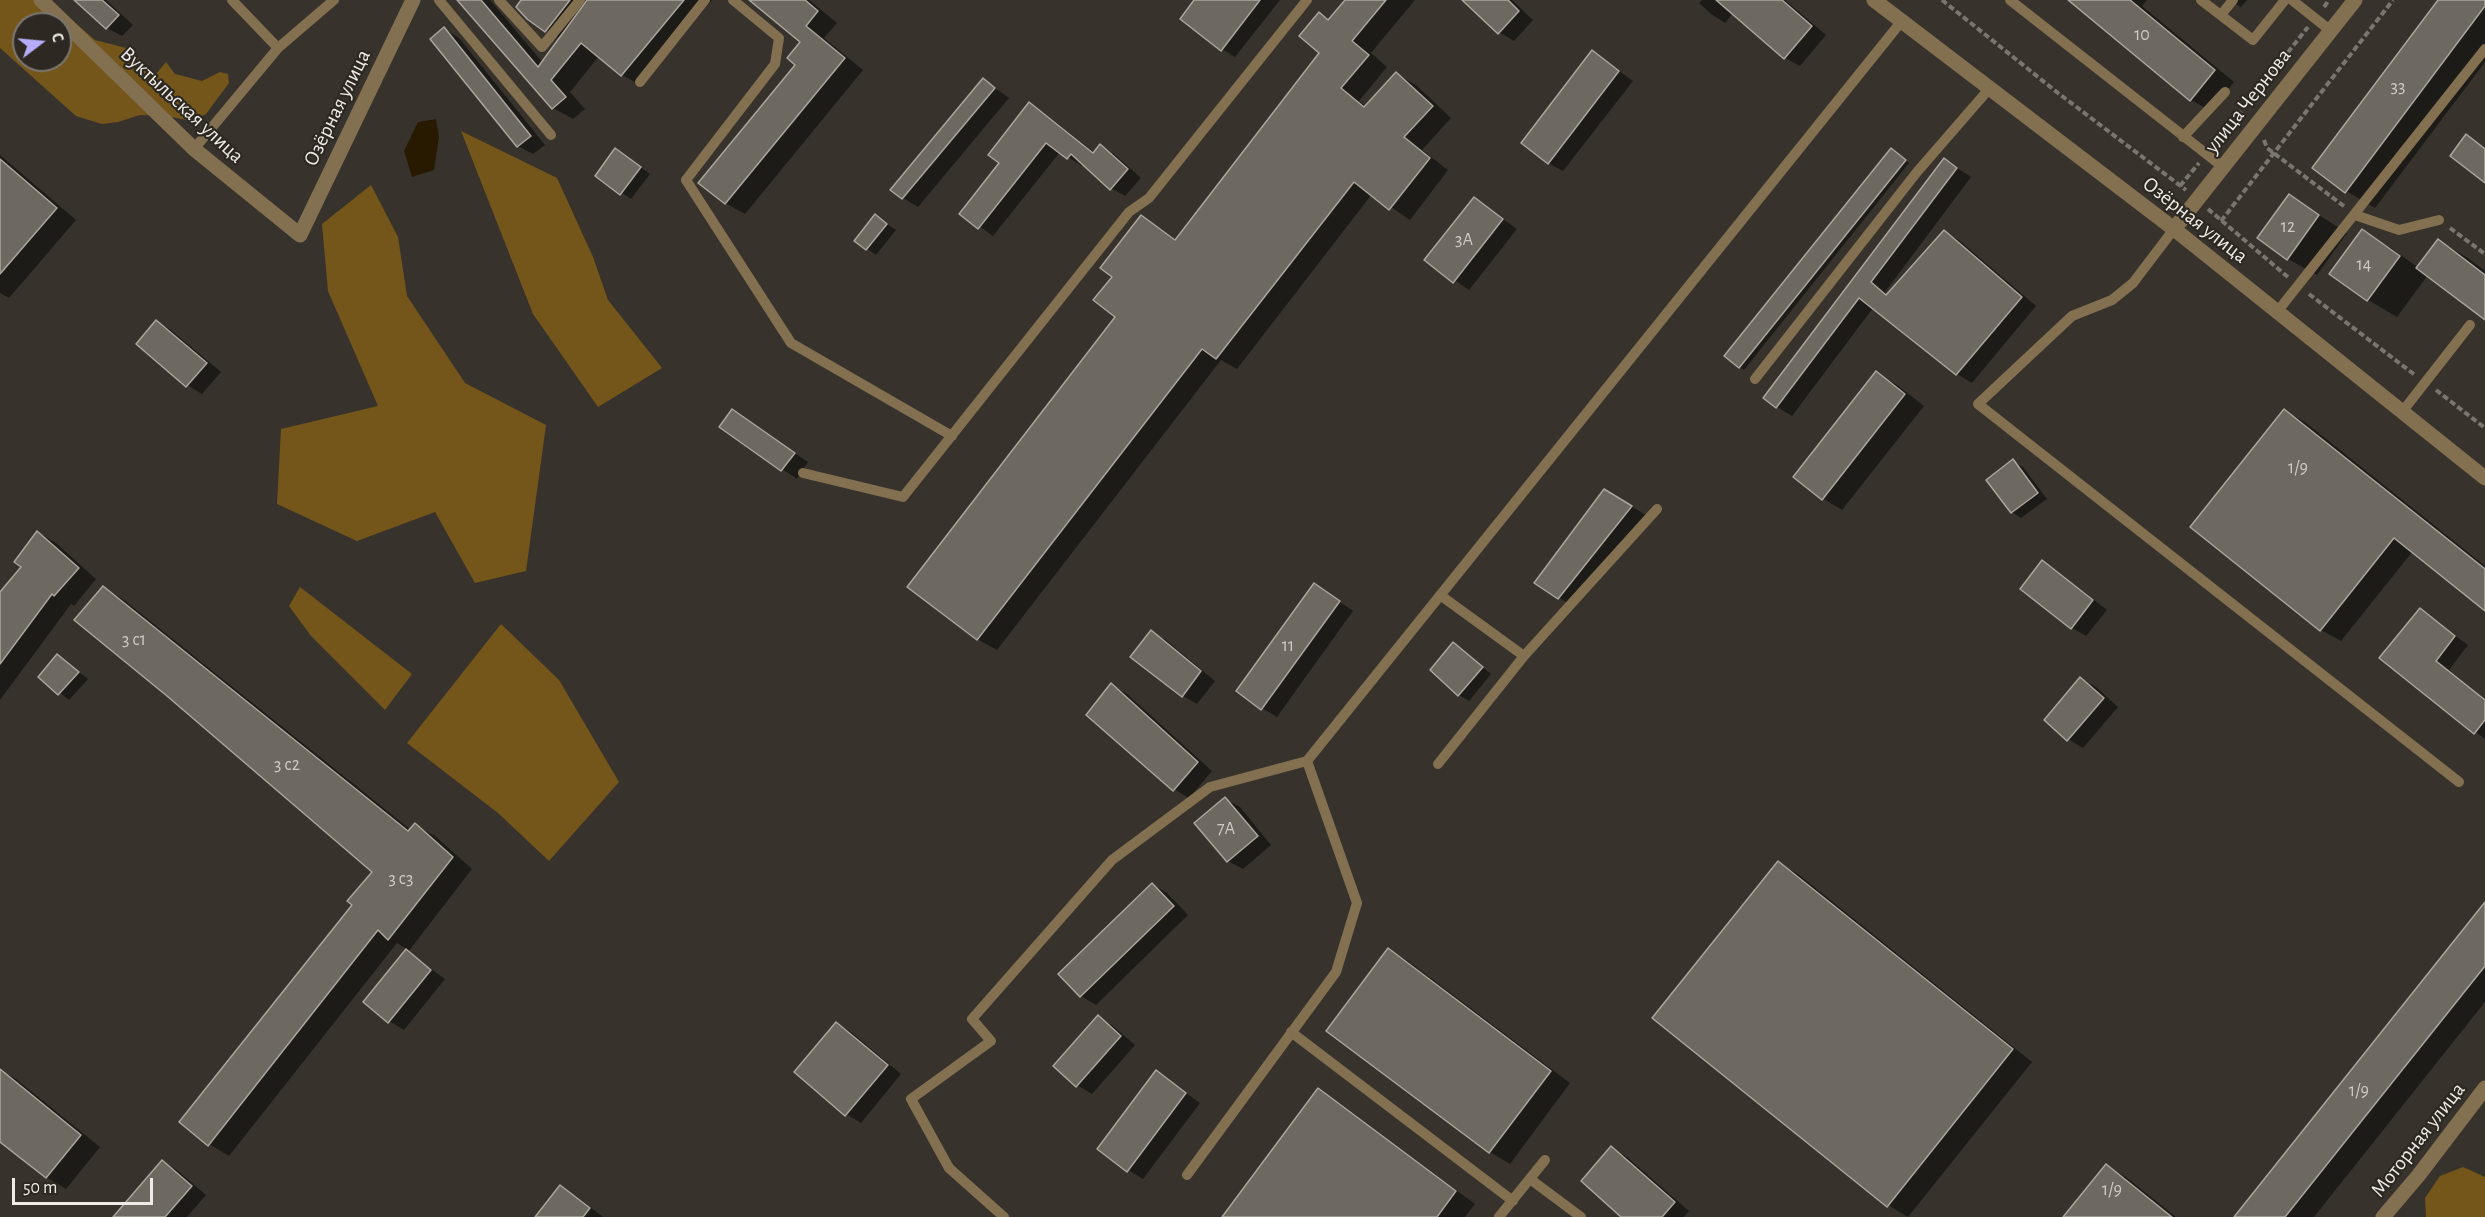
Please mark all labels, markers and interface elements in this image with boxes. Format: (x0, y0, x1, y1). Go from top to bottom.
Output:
north arrow (12, 12, 72, 72)
house number: 10 (2134, 24, 2150, 46)
text: С (48, 31, 66, 44)
street label: Вуктыльская улица (115, 41, 249, 169)
street label: улица Чернова (2199, 44, 2297, 158)
street label: Озёрная улица (298, 46, 376, 170)
house number: 33 (2391, 76, 2405, 98)
street label: Озёрная улица (2137, 171, 2253, 269)
house number: 12 (2281, 216, 2295, 238)
house number: 3А (1455, 229, 1473, 251)
house number: 14 (2357, 254, 2371, 276)
house number: 1/9 (2288, 457, 2308, 479)
house number: 3 с1 (122, 629, 146, 651)
house number: 11 (1282, 635, 1294, 657)
house number: 3 с2 (274, 754, 300, 776)
house number: 7А (1217, 818, 1235, 840)
house number: 3 с3 (388, 868, 414, 890)
street label: Моторная улица (2365, 1078, 2471, 1202)
house number: 1/9 (2349, 1080, 2369, 1102)
scale bar (15, 1166, 156, 1204)
text: 50 m (23, 1179, 57, 1197)
house number: 1/9 (2102, 1179, 2122, 1201)

